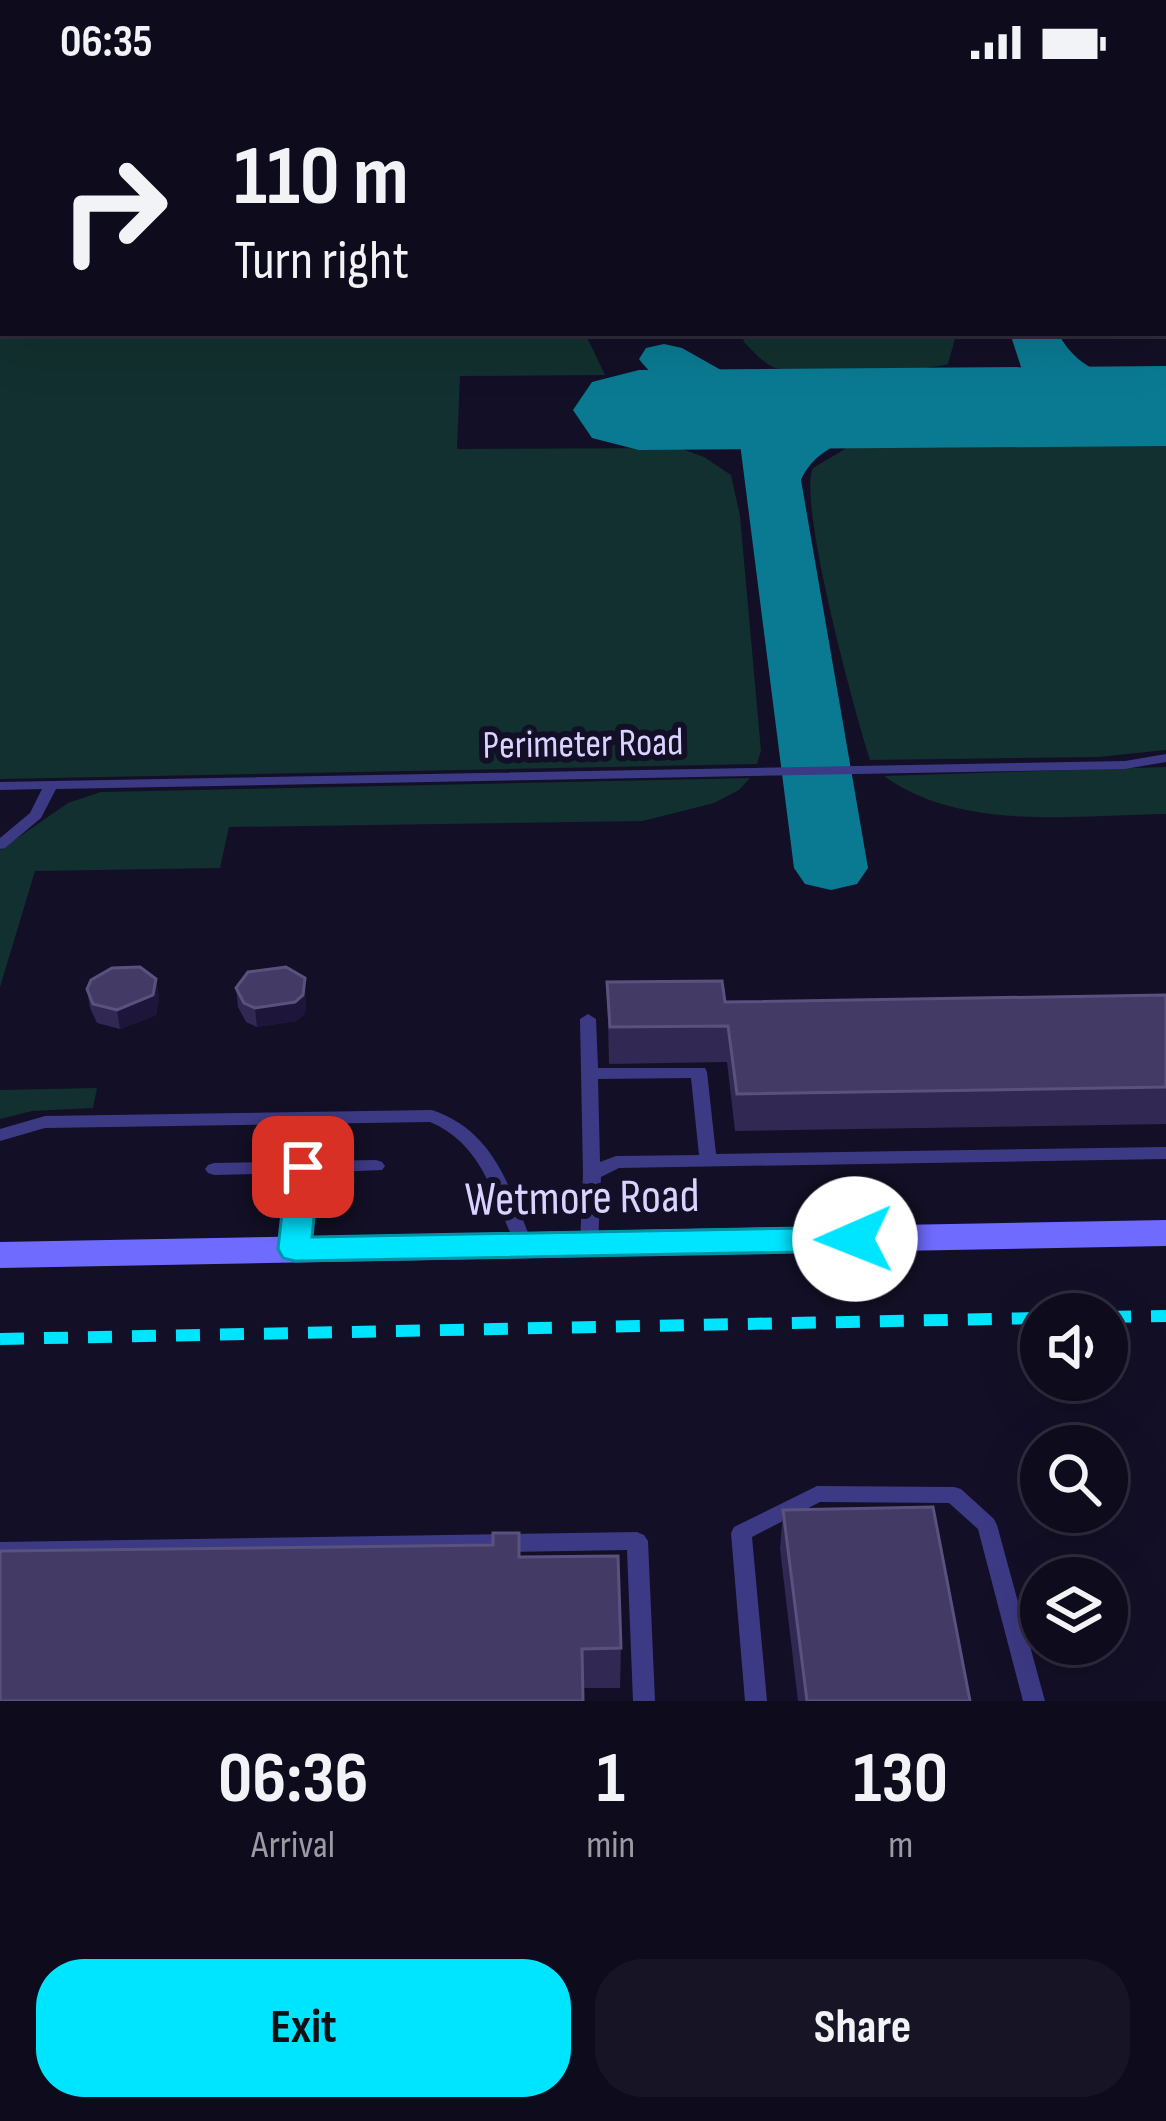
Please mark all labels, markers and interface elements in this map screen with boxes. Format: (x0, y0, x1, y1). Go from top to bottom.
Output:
text: 06:35 (60, 15, 153, 70)
text: 110 m (234, 127, 409, 228)
icon: right (36, 132, 192, 288)
text: Turn right (234, 229, 409, 294)
street label: Perimeter Road (482, 719, 684, 770)
pin (252, 1116, 354, 1218)
icon: arrive (270, 1134, 336, 1200)
street label: Wetmore Road (464, 1168, 700, 1229)
position arrow (792, 1176, 918, 1302)
map controls (1020, 1293, 1128, 1665)
button: sound (1020, 1293, 1128, 1401)
button: search (1020, 1425, 1128, 1533)
button: layers (1020, 1557, 1128, 1665)
text: 06:36 (218, 1736, 368, 1823)
text: 1 (597, 1736, 625, 1823)
text: 130 (853, 1736, 948, 1823)
text: Arrival (251, 1822, 335, 1869)
text: min (586, 1822, 635, 1869)
text: m (888, 1822, 913, 1869)
button: Exit (36, 1959, 571, 2097)
button: Share (595, 1959, 1130, 2097)

